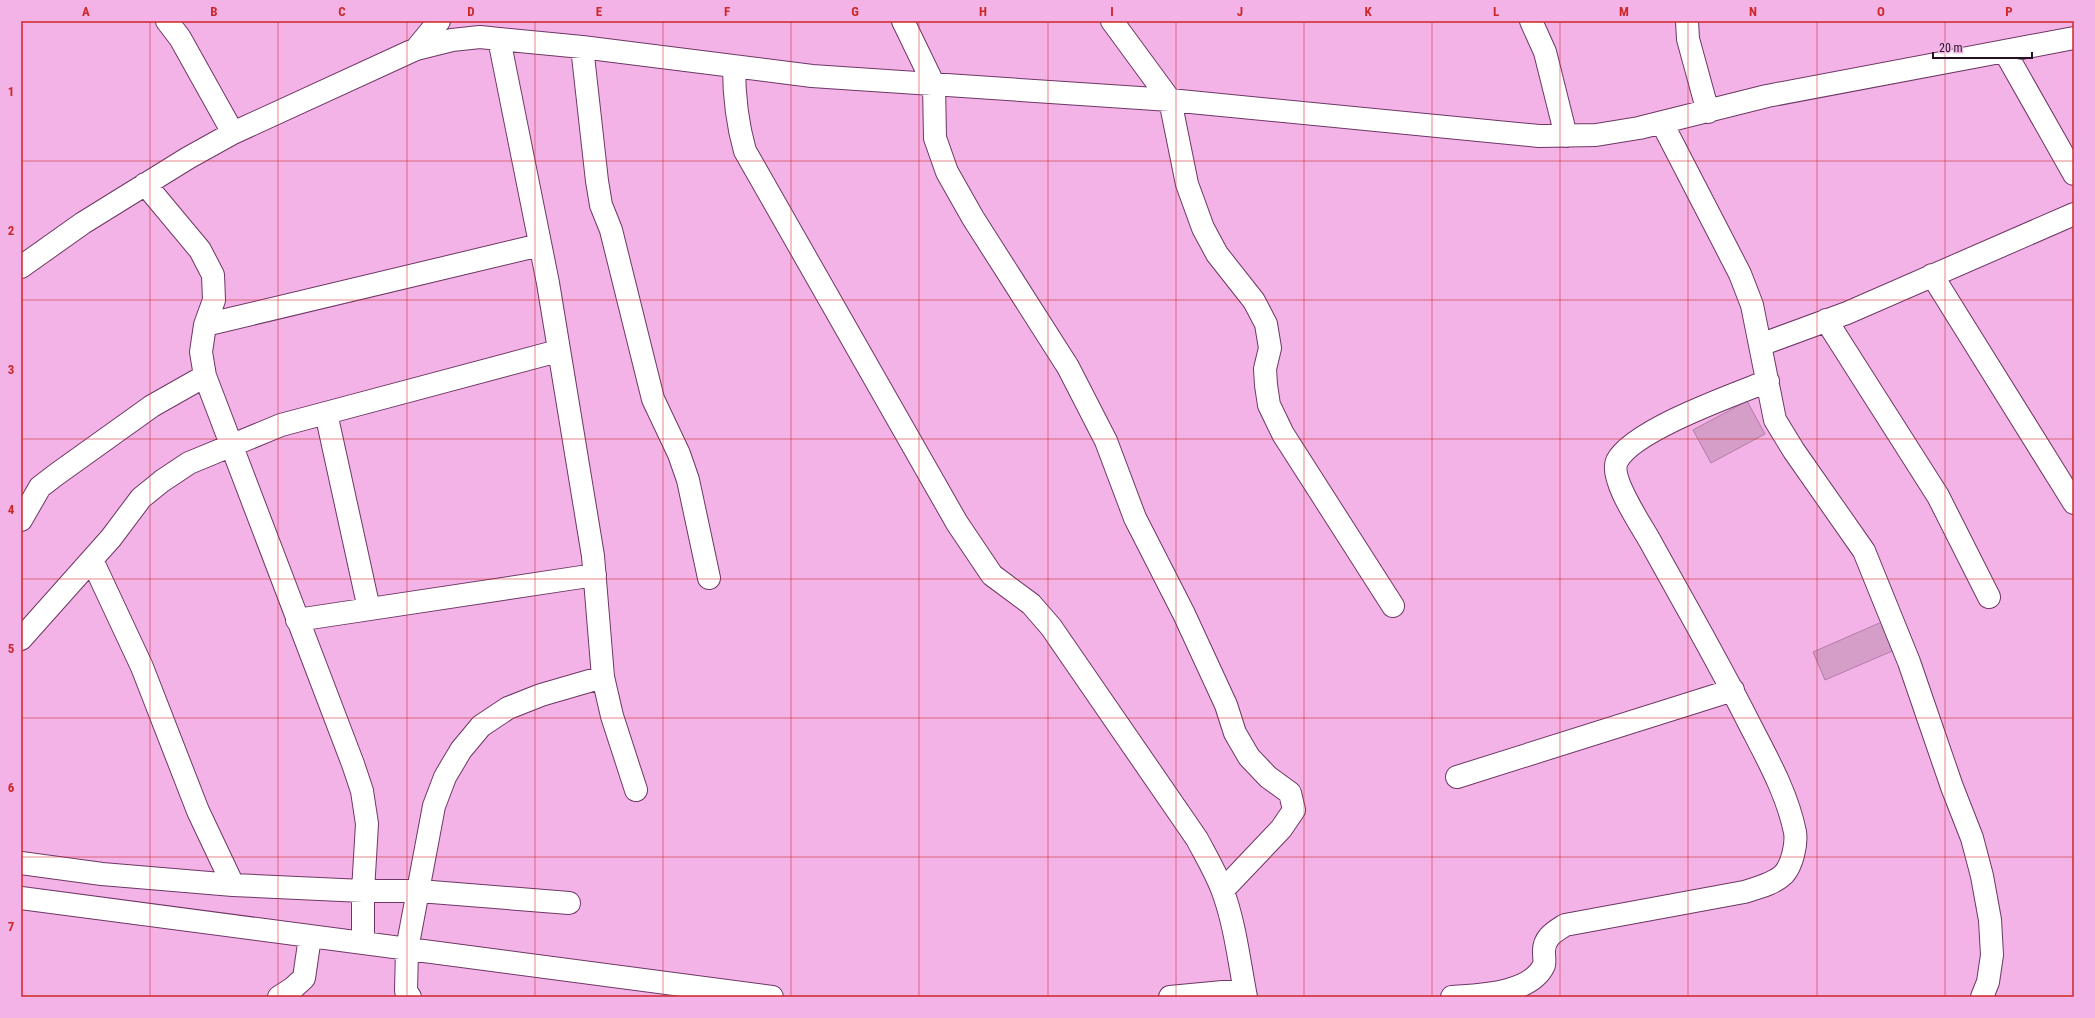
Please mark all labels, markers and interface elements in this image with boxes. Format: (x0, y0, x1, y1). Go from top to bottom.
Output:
text: A (82, 4, 90, 19)
text: B (210, 4, 218, 19)
text: C (338, 4, 346, 19)
text: D (467, 4, 475, 19)
text: E (596, 4, 603, 19)
text: F (724, 4, 730, 19)
text: G (851, 4, 859, 19)
text: H (979, 4, 987, 19)
text: I (1110, 4, 1114, 19)
text: J (1237, 4, 1243, 19)
text: K (1364, 4, 1372, 19)
text: L (1493, 4, 1499, 19)
text: M (1619, 4, 1629, 19)
text: N (1749, 4, 1757, 19)
text: O (1877, 4, 1885, 19)
text: P (2005, 4, 2013, 19)
scale bar (1933, 34, 2032, 60)
text: 20 m (1939, 41, 1963, 55)
text: 1 (8, 84, 14, 99)
text: 2 (8, 223, 15, 238)
text: 3 (8, 362, 14, 377)
text: 4 (8, 502, 15, 517)
text: 5 (8, 641, 15, 656)
text: 6 (8, 780, 15, 795)
text: 7 (8, 919, 15, 934)

